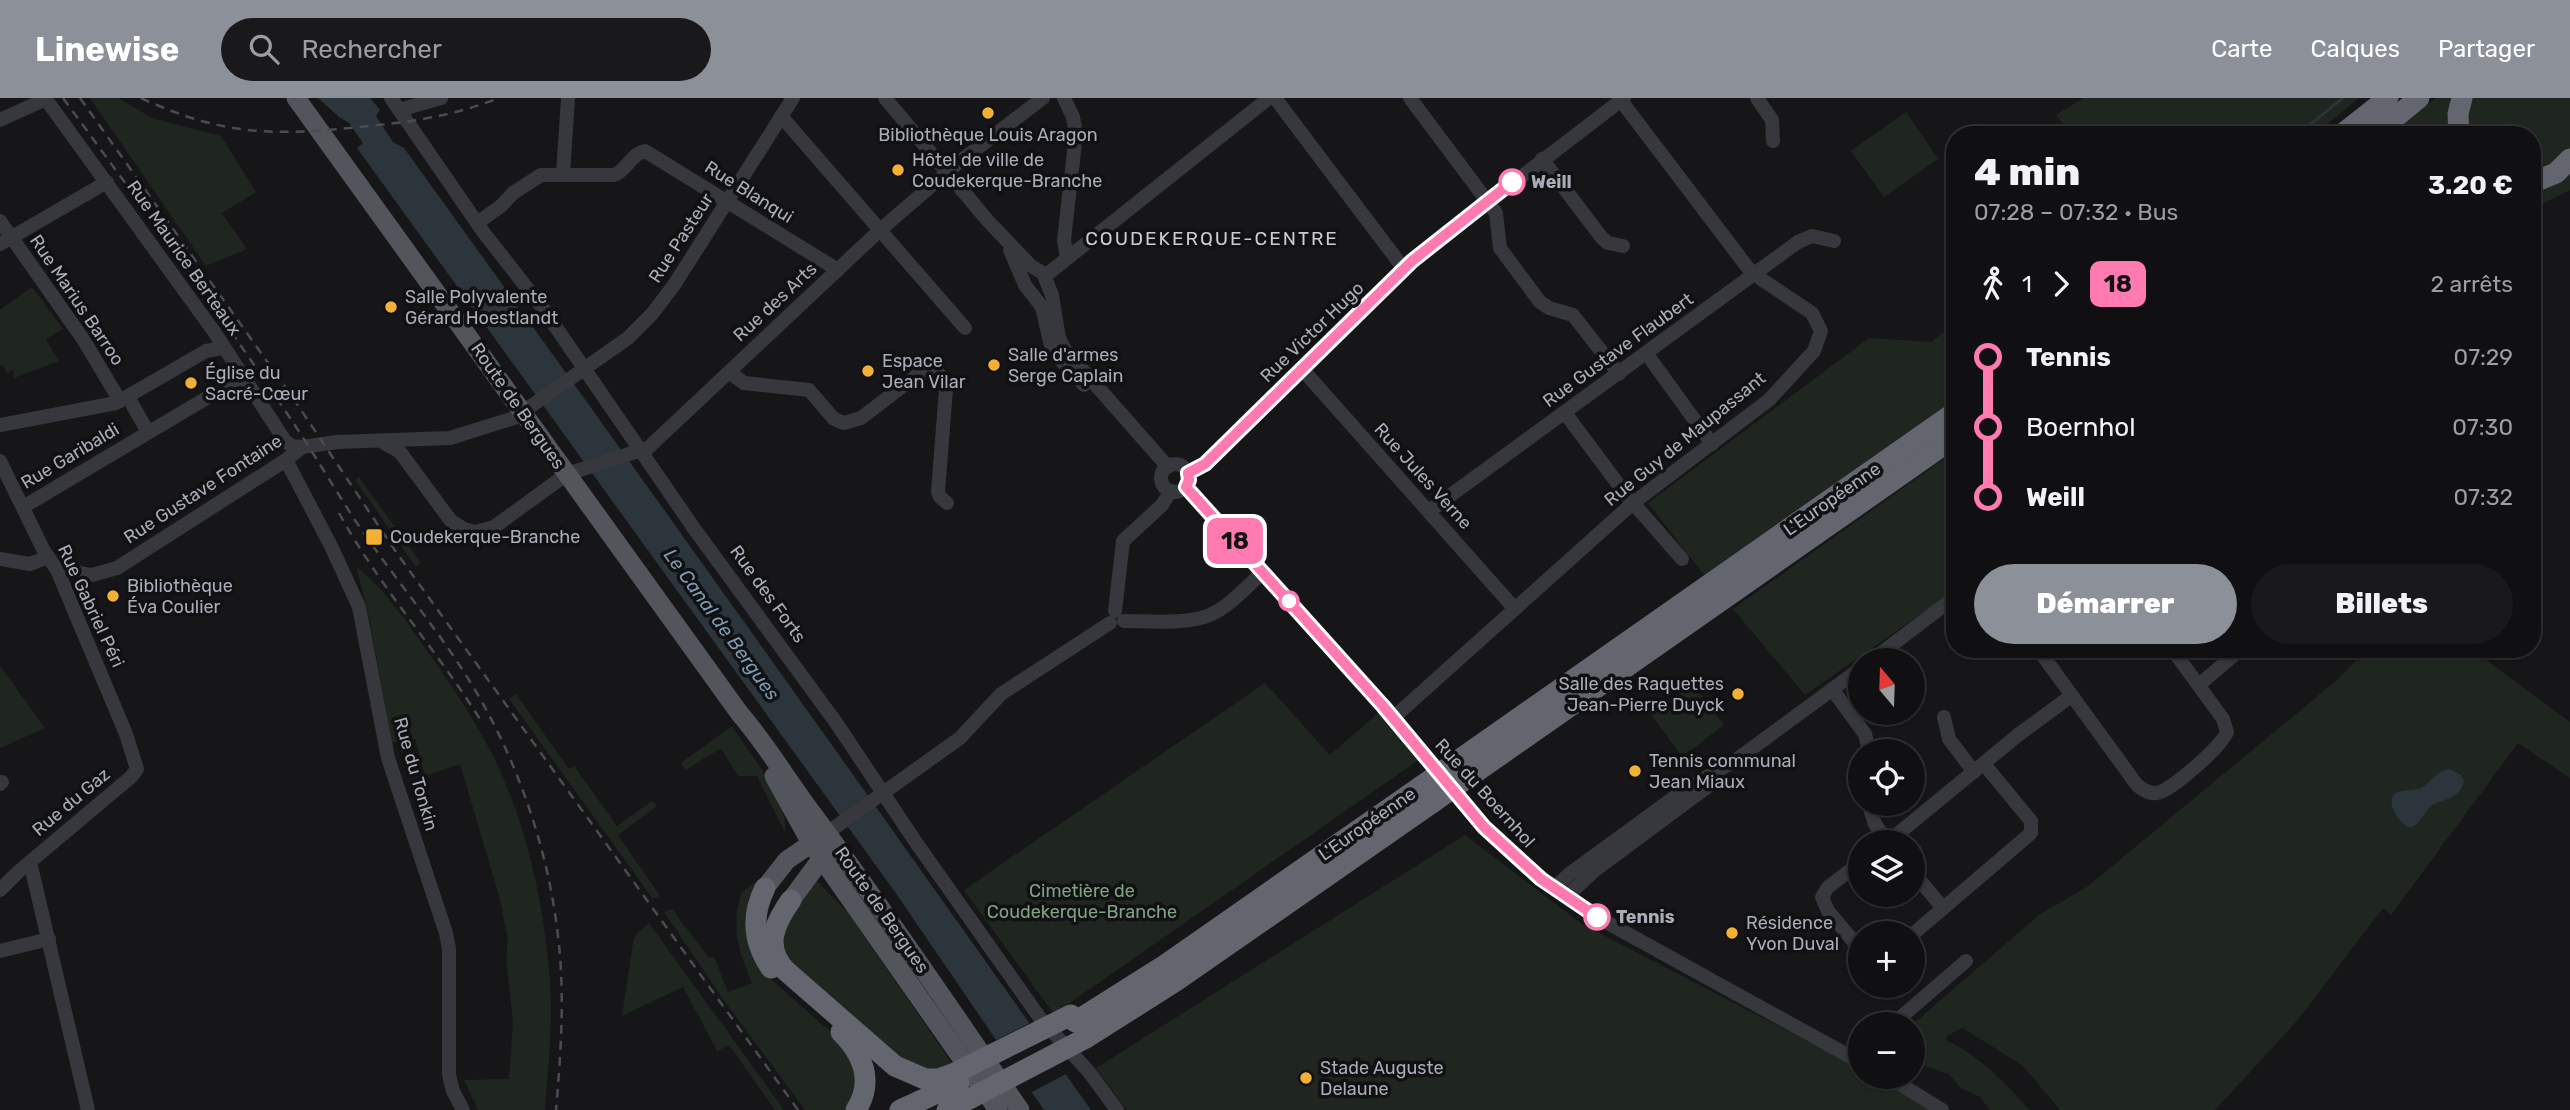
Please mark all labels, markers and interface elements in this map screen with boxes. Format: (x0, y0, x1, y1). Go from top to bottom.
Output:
search box (221, 18, 711, 81)
text: Linewise (35, 30, 179, 69)
icon: search (245, 30, 283, 68)
text: Rechercher (301, 34, 442, 65)
text: Carte (2211, 35, 2272, 63)
text: Calques (2310, 35, 2400, 63)
text: Partager (2438, 35, 2535, 63)
marker: Bibliothèque Louis Aragon (980, 105, 996, 121)
place label: Bibliothèque Louis Aragon (878, 124, 1098, 146)
place label: Hôtel de ville de Coudekerque-Branche (912, 149, 1102, 192)
text: 4 min (1974, 149, 2080, 195)
street label: Rue Blanqui (701, 156, 797, 228)
marker: Hôtel de ville de Coudekerque-Branche (890, 162, 906, 178)
marker: Weill (1499, 169, 1525, 195)
text: 3.20 € (2428, 170, 2513, 201)
place label: Weill (1531, 171, 1572, 193)
street label: Rue Maurice Berteaux (122, 176, 246, 340)
street label: Rue Pasteur (644, 189, 718, 287)
text: 07:28 – 07:32 · Bus (1974, 198, 2178, 226)
district label: COUDEKERQUE-CENTRE (1085, 227, 1339, 250)
street label: Rue Marius Barroo (25, 230, 129, 370)
street label: Rue des Arts (729, 258, 821, 346)
icon: walk (1974, 265, 2012, 303)
icon: forward (2042, 265, 2080, 303)
text: 1 (2022, 270, 2032, 298)
text: 18 (2104, 270, 2132, 298)
text: 2 arrêts (2430, 270, 2513, 298)
street label: Rue Victor Hugo (1256, 277, 1368, 387)
place label: Salle Polyvalente Gérard Hoestlandt (405, 286, 558, 329)
street label: Rue Gustave Flaubert (1538, 288, 1698, 412)
marker: Salle Polyvalente Gérard Hoestlandt (383, 299, 399, 315)
street label: Route de Bergues (466, 339, 570, 473)
text: Tennis (2026, 342, 2111, 373)
text: 07:29 (2454, 343, 2513, 371)
place label: Salle d'armes Serge Caplain (1008, 344, 1123, 387)
place label: Espace Jean Vilar (882, 350, 966, 393)
marker: Salle d'armes Serge Caplain (986, 357, 1002, 373)
place label: Église du Sacré-Cœur (205, 362, 308, 405)
marker: Espace Jean Vilar (860, 363, 876, 379)
street label: Rue Guy de Maupassant (1600, 367, 1770, 511)
marker: Église du Sacré-Cœur (183, 375, 199, 391)
text: Boernhol (2026, 412, 2136, 443)
text: 07:30 (2452, 413, 2513, 441)
street label: Rue Garibaldi (17, 418, 123, 494)
street label: Rue Jules Verne (1369, 418, 1477, 534)
street label: Rue Gustave Fontaine (120, 430, 286, 548)
street label: L'Européenne (1779, 457, 1885, 541)
text: Weill (2026, 482, 2085, 513)
text: 07:32 (2453, 483, 2513, 511)
line badge: 18 (1204, 518, 1266, 564)
place label: Coudekerque-Branche (390, 526, 580, 548)
marker: Coudekerque-Branche (364, 527, 384, 547)
text: 18 (1221, 527, 1249, 555)
street label: Rue Gabriel Péri (53, 541, 129, 671)
street label: Rue des Forts (725, 541, 811, 647)
water label: Le Canal de Bergues (659, 544, 784, 705)
button: Démarrer (1974, 564, 2237, 644)
button: Billets (2251, 564, 2513, 644)
place label: Bibliothèque Éva Coulier (127, 575, 233, 618)
marker: Bibliothèque Éva Coulier (105, 588, 121, 604)
unlabelled marker (1279, 591, 1299, 611)
north arrow (1848, 648, 1925, 724)
map controls (1848, 648, 1925, 1089)
place label: Salle des Raquettes Jean-Pierre Duyck (1559, 673, 1725, 716)
marker: Salle des Raquettes Jean-Pierre Duyck (1730, 686, 1746, 702)
street label: Rue du Tonkin (389, 715, 443, 833)
street label: Rue du Boernhol (1430, 734, 1540, 852)
button: locate (1848, 739, 1925, 816)
place label: Tennis communal Jean Miaux (1649, 750, 1796, 793)
street label: Rue du Gaz (28, 763, 114, 841)
marker: Tennis communal Jean Miaux (1627, 763, 1643, 779)
street label: L'Européenne (1314, 782, 1420, 866)
button: layers (1848, 830, 1925, 907)
street label: Route de Bergues (830, 843, 934, 977)
park label: Cimetière de Coudekerque-Branche (987, 880, 1177, 923)
marker: Tennis (1584, 904, 1610, 930)
place label: Tennis (1616, 906, 1675, 928)
place label: Résidence Yvon Duval (1746, 912, 1839, 955)
button: + (1848, 921, 1925, 998)
marker: Résidence Yvon Duval (1724, 925, 1740, 941)
button: − (1848, 1012, 1925, 1089)
place label: Stade Auguste Delaune (1320, 1057, 1444, 1100)
marker: Stade Auguste Delaune (1298, 1070, 1314, 1086)

